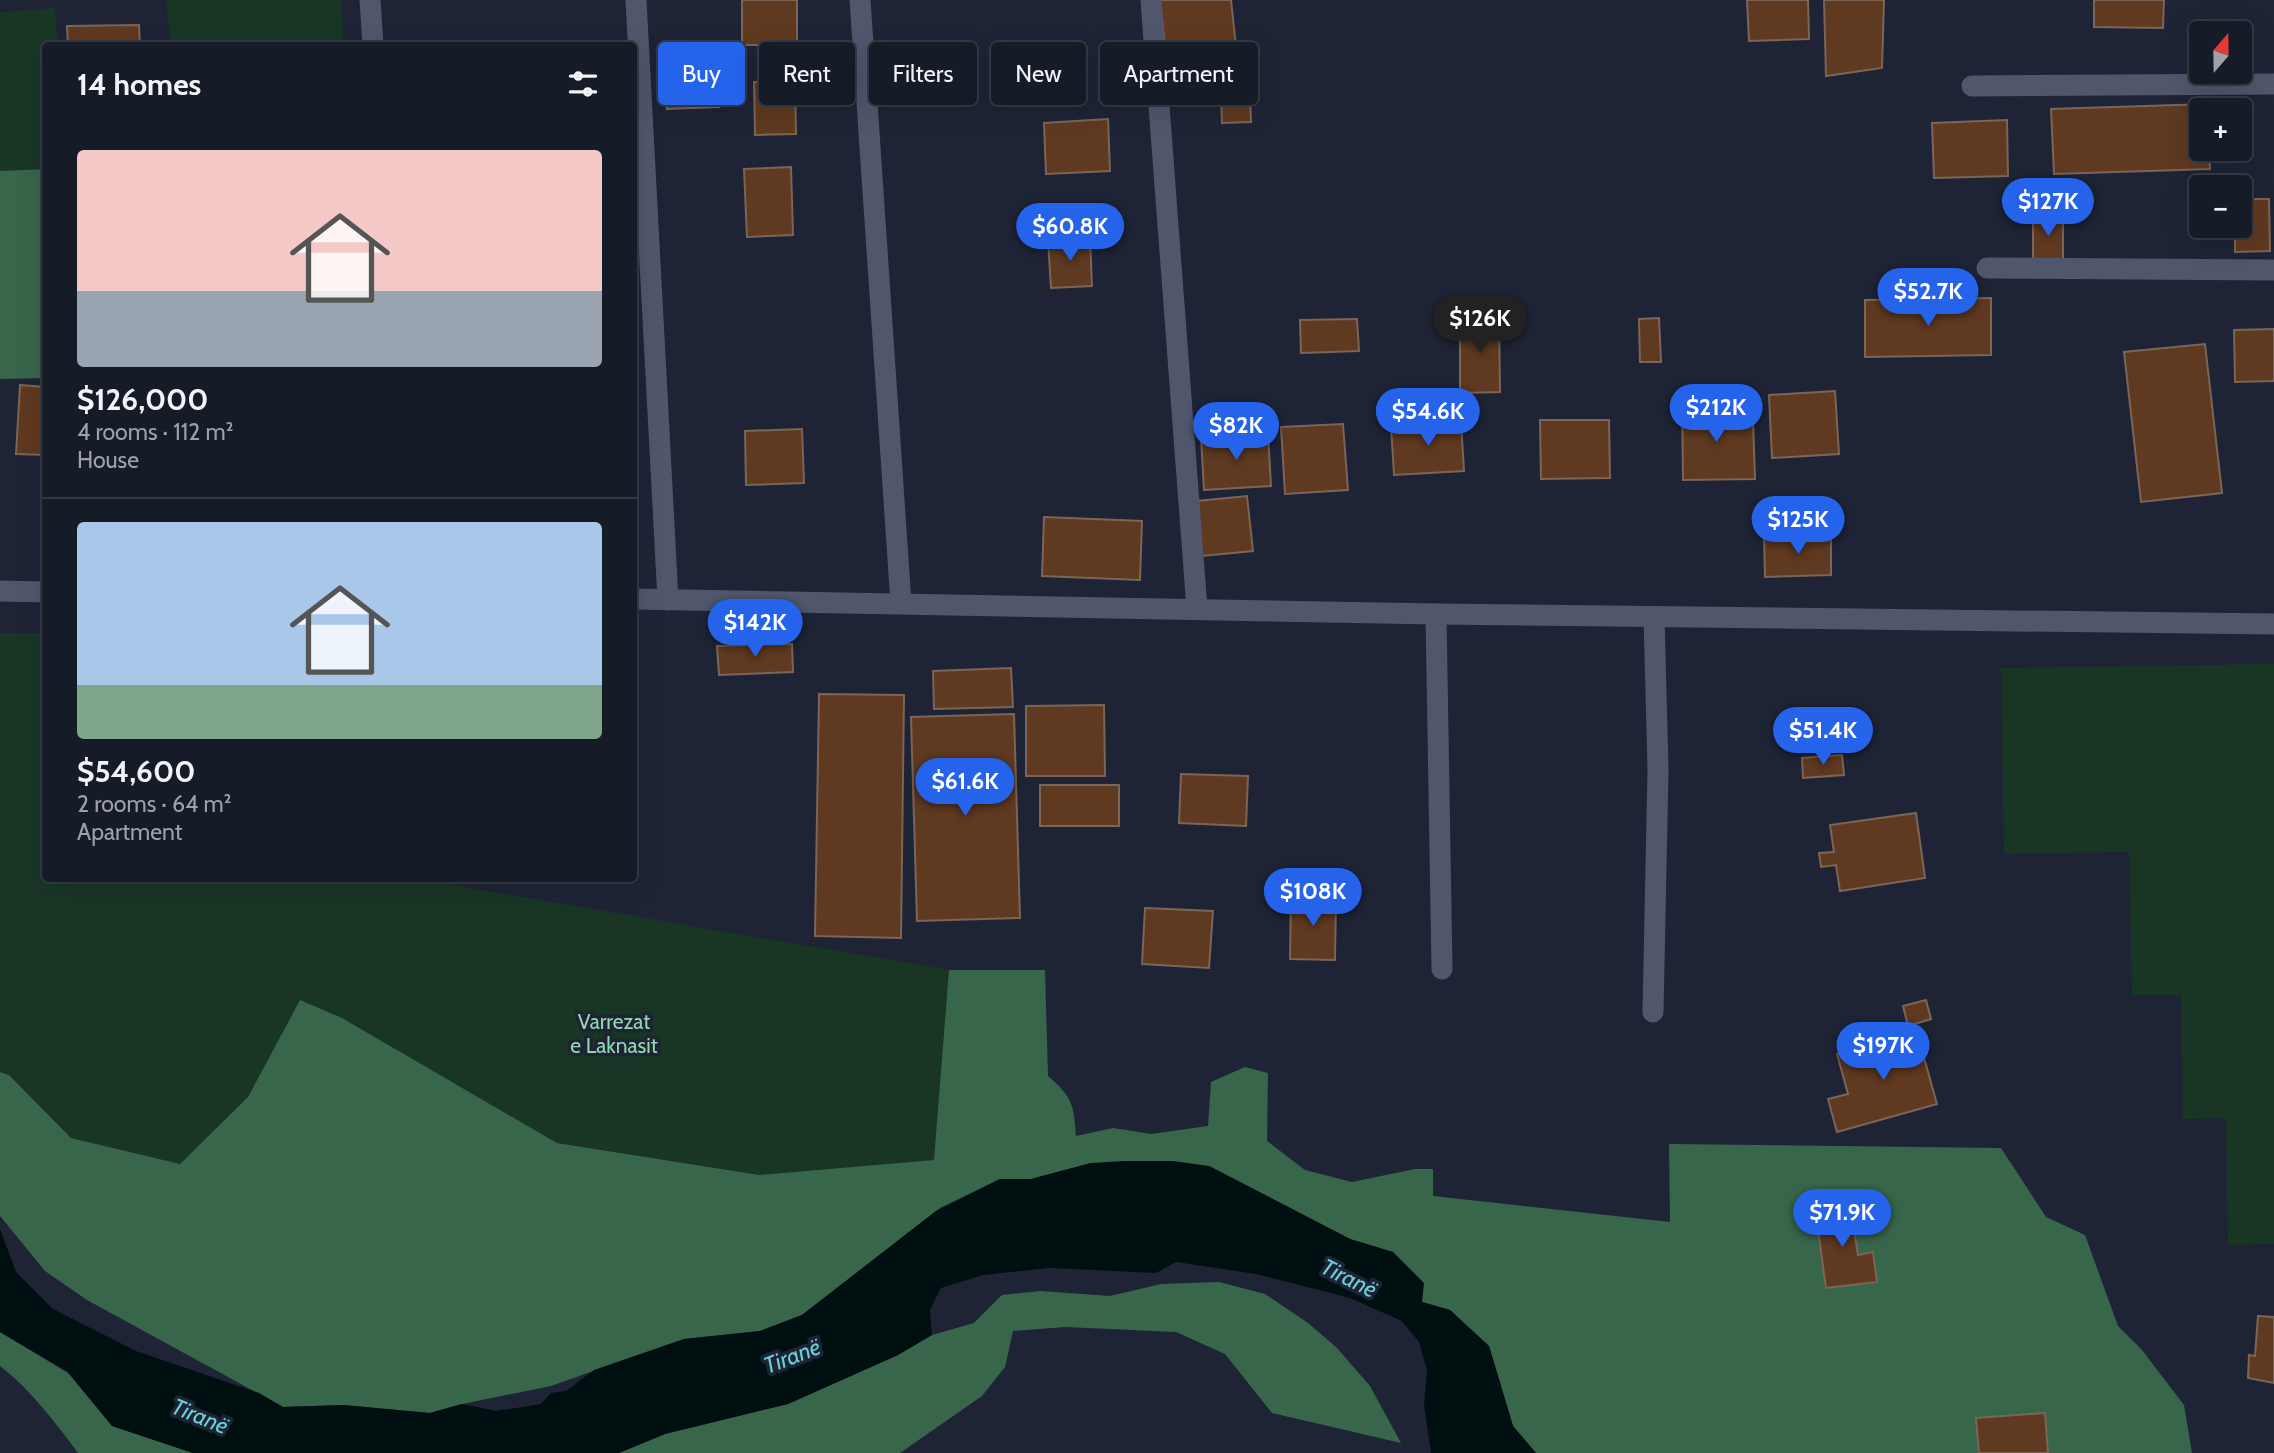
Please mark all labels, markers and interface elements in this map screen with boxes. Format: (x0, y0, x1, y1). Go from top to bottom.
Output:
north arrow (2189, 21, 2252, 84)
map controls (2189, 21, 2252, 238)
chip: Buy (658, 42, 745, 105)
chip: Rent (759, 42, 855, 105)
chip: Filters (869, 42, 977, 105)
chip: New (991, 42, 1086, 105)
chip: Apartment (1100, 42, 1258, 105)
icon: filters (564, 65, 602, 103)
text: 14 homes (77, 66, 201, 103)
button: + (2189, 98, 2252, 161)
button: − (2189, 175, 2252, 238)
pin: $127K (1999, 178, 2097, 238)
text: $127K (2018, 187, 2078, 215)
icon: home (277, 195, 403, 321)
pin: $60.8K (1013, 204, 1127, 263)
text: $60.8K (1032, 212, 1108, 240)
pin: $52.7K (1871, 268, 1985, 328)
text: $52.7K (1893, 277, 1963, 305)
pin: $126K (1431, 296, 1529, 355)
text: $126K (1449, 304, 1511, 332)
text: $126,000 (77, 381, 208, 418)
pin: $212K (1667, 384, 1765, 444)
pin: $54.6K (1371, 388, 1485, 448)
text: $212K (1686, 393, 1746, 421)
text: $54.6K (1392, 397, 1464, 425)
pin: $82K (1195, 402, 1277, 462)
text: $82K (1209, 411, 1263, 439)
text: 4 rooms · 112 m² (77, 418, 233, 446)
text: House (77, 446, 139, 474)
pin: $125K (1749, 496, 1847, 556)
text: $125K (1768, 505, 1828, 533)
icon: home (277, 567, 403, 693)
pin: $142K (706, 600, 804, 659)
text: $142K (724, 608, 786, 636)
pin: $51.4K (1766, 708, 1880, 767)
text: $51.4K (1789, 716, 1857, 744)
text: $54,600 (77, 753, 195, 790)
pin: $61.6K (908, 758, 1022, 818)
text: $61.6K (931, 767, 999, 795)
text: 2 rooms · 64 m² (77, 790, 231, 818)
text: Apartment (77, 818, 182, 846)
pin: $108K (1264, 869, 1362, 928)
text: $108K (1280, 877, 1346, 905)
park label: Varrezat e Laknasit (570, 1009, 658, 1058)
pin: $197K (1834, 1023, 1932, 1082)
text: $197K (1853, 1031, 1913, 1059)
pin: $71.9K (1785, 1190, 1899, 1249)
text: $71.9K (1809, 1198, 1875, 1226)
water label: Tiranë (1317, 1253, 1382, 1304)
water label: Tiranë (760, 1332, 825, 1380)
water label: Tiranë (168, 1392, 233, 1440)

